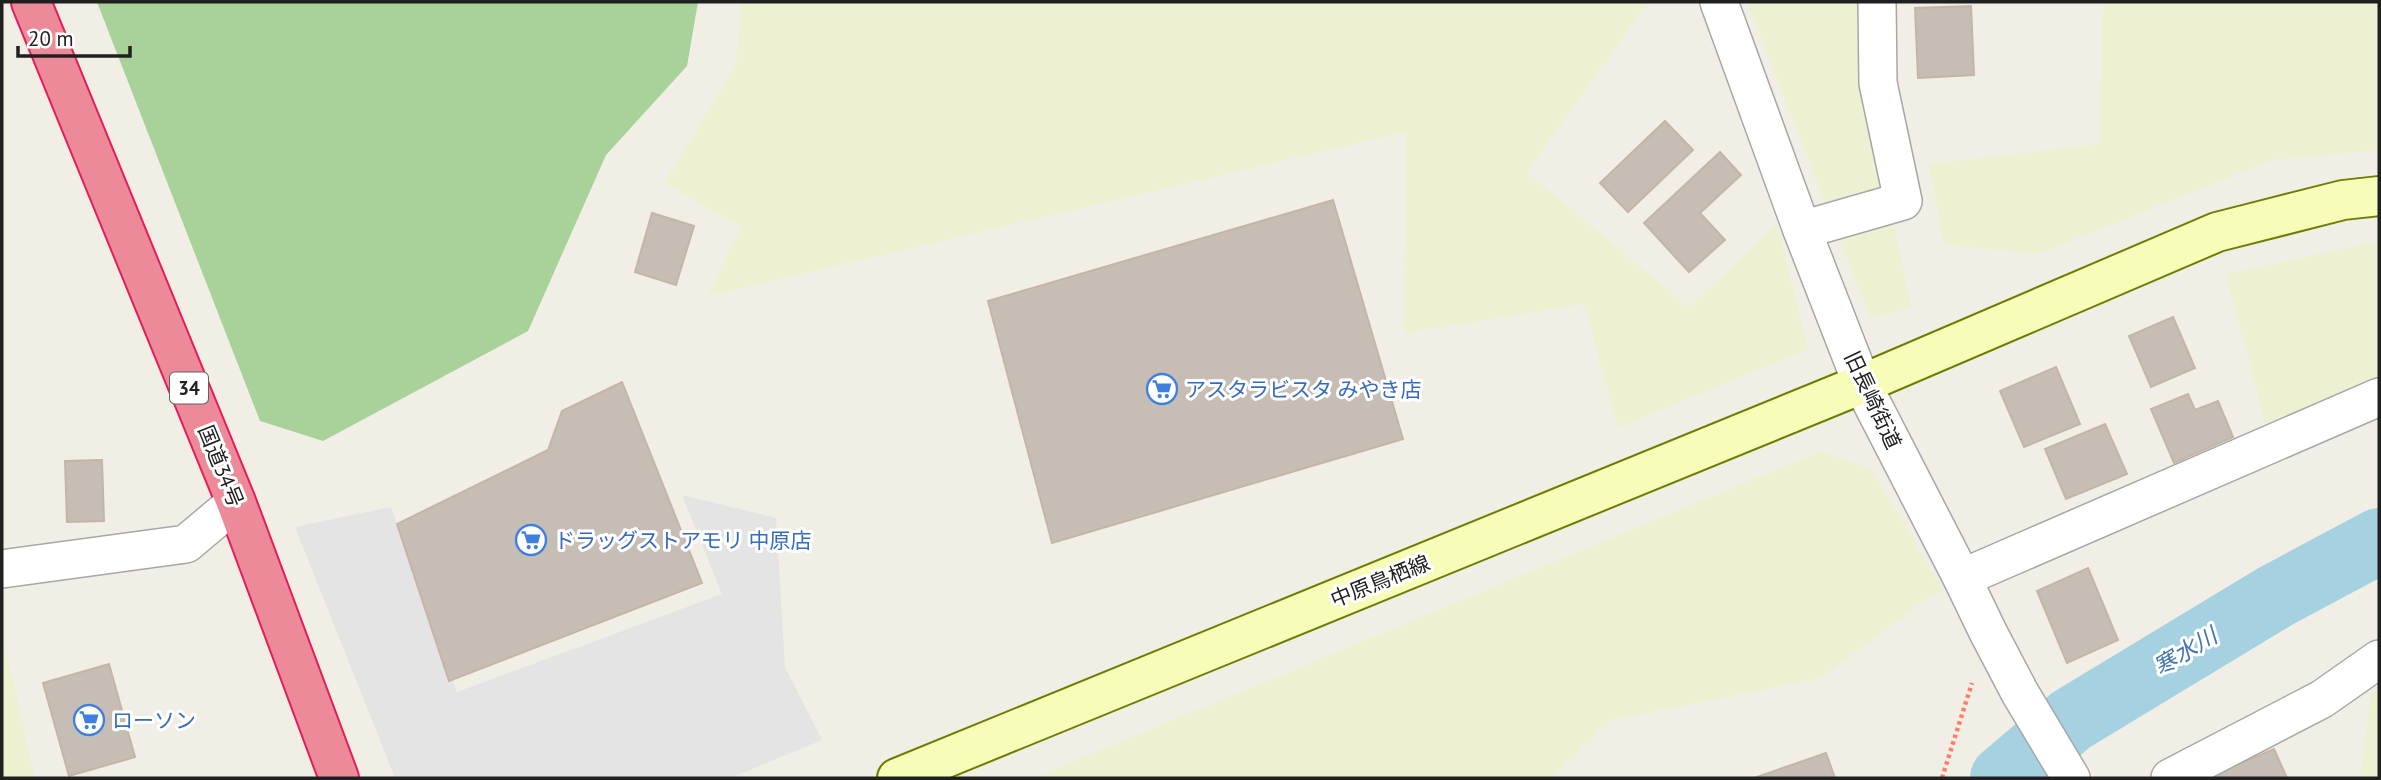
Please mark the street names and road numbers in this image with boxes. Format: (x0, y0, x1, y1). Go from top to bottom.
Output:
street label: 旧長崎街道 (1839, 347, 1907, 453)
road number: 34 (170, 372, 208, 404)
street label: 国道34号 (192, 421, 250, 511)
street label: 中原鳥栖線 (1326, 549, 1434, 613)

